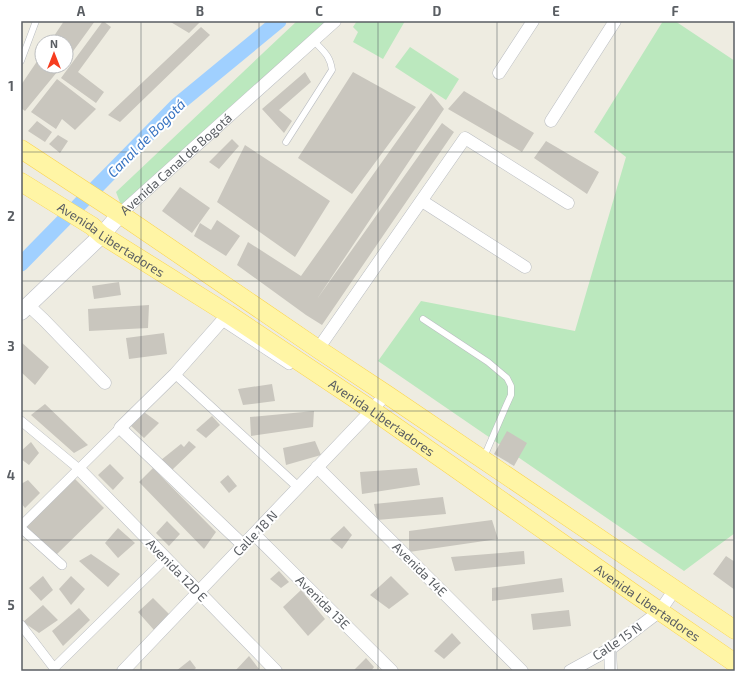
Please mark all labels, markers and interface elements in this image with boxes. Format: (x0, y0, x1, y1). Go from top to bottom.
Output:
text: A (77, 3, 86, 19)
text: B (196, 3, 204, 19)
text: C (315, 3, 323, 19)
text: D (433, 3, 442, 19)
text: E (552, 3, 560, 19)
text: F (671, 3, 679, 19)
north arrow (34, 34, 74, 74)
text: N (50, 37, 58, 50)
text: 1 (8, 78, 14, 94)
water label: Canal de Bogotá (103, 95, 189, 181)
street label: Avenida Canal de Bogotá (116, 109, 235, 218)
street label: Avenida Libertadores (55, 199, 168, 280)
text: 2 (7, 208, 15, 224)
text: 3 (7, 338, 15, 354)
street label: Avenida Libertadores (326, 375, 438, 459)
text: 4 (7, 467, 15, 483)
street label: Calle 18 N (229, 507, 281, 559)
street label: Avenida 12D E (143, 535, 211, 605)
street label: Avenida 14E (389, 538, 451, 600)
street label: Avenida Libertadores (592, 560, 704, 645)
street label: Avenida 13E (293, 572, 353, 632)
text: 5 (7, 597, 15, 613)
street label: Calle 15 N (589, 619, 645, 663)

